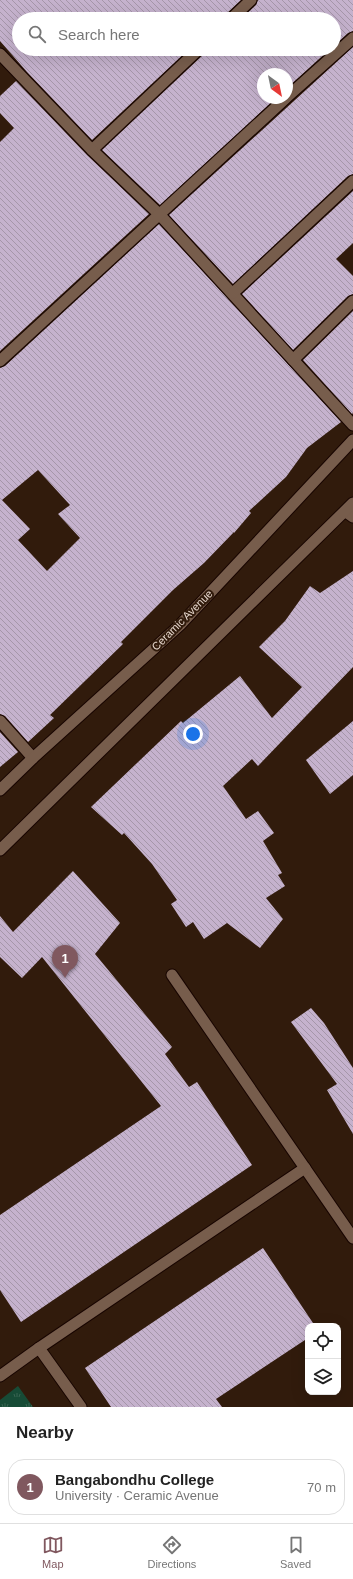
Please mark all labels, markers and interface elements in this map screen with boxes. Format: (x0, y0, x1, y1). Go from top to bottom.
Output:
search box (12, 12, 341, 56)
icon: search (26, 23, 48, 45)
text: Search here (58, 26, 140, 43)
north arrow (257, 68, 293, 104)
street label: Ceramic Avenue (149, 587, 215, 653)
your location (183, 724, 203, 744)
pin: 1 (52, 945, 78, 978)
map controls (305, 1323, 341, 1395)
button: locate (305, 1323, 341, 1359)
button: layers (305, 1359, 341, 1395)
text: Nearby (16, 1423, 74, 1442)
text: Bangabondhu College (55, 1471, 214, 1488)
text: 1 (26, 1480, 34, 1495)
text: 70 m (307, 1480, 336, 1495)
text: University · Ceramic Avenue (55, 1488, 219, 1503)
tab: Map (42, 1534, 64, 1570)
tab: Directions (147, 1534, 196, 1570)
tab: Saved (280, 1534, 311, 1570)

